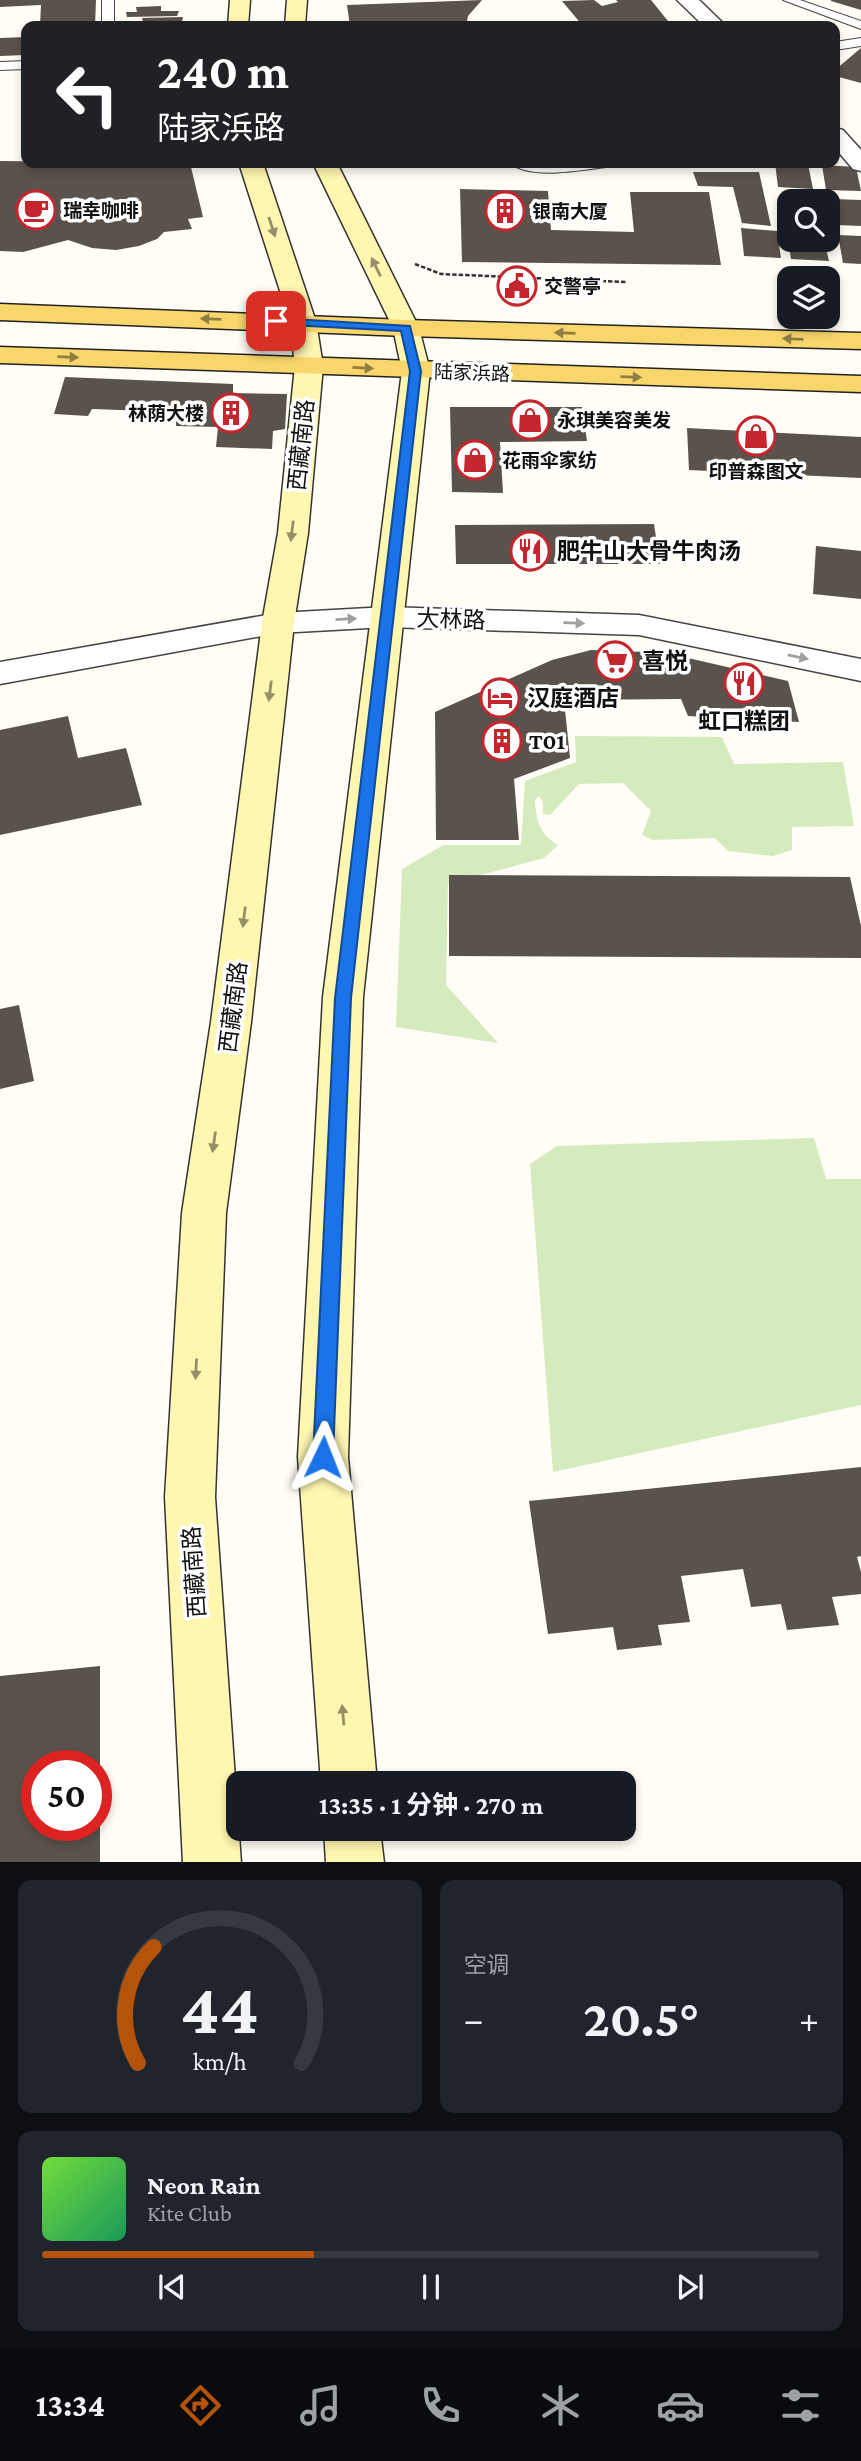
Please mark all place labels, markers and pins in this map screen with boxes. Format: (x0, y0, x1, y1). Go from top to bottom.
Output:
cafe icon: 瑞幸咖啡 (15, 189, 57, 231)
building icon: 银南大厦 (484, 190, 526, 232)
place label: 瑞幸咖啡 (63, 200, 139, 221)
place label: 银南大厦 (532, 201, 608, 222)
public building icon: 交警亭 (496, 265, 538, 307)
place label: 交警亭 (544, 276, 601, 297)
pin (246, 291, 306, 351)
building icon: 林荫大楼 (210, 392, 252, 434)
shop icon: 永琪美容美发 (509, 399, 551, 441)
place label: 林荫大楼 (128, 403, 204, 424)
place label: 永琪美容美发 (557, 410, 671, 431)
shop icon: 印普森图文 (735, 415, 777, 457)
shop icon: 花雨伞家纺 (454, 439, 496, 481)
place label: 花雨伞家纺 (502, 450, 597, 471)
place label: 印普森图文 (708, 461, 804, 482)
restaurant icon: 肥牛山大骨牛肉汤 (509, 530, 551, 572)
place label: 肥牛山大骨牛肉汤 (557, 538, 741, 564)
supermarket icon: 喜悦 (594, 640, 636, 682)
place label: 喜悦 (642, 648, 688, 674)
restaurant icon: 虹口糕团 (723, 662, 765, 704)
hotel icon: 汉庭酒店 (479, 677, 521, 719)
place label: 汉庭酒店 (527, 685, 619, 711)
place label: 虹口糕团 (698, 708, 790, 734)
building icon: T01 (481, 720, 523, 762)
place label: T01 (529, 728, 565, 754)

